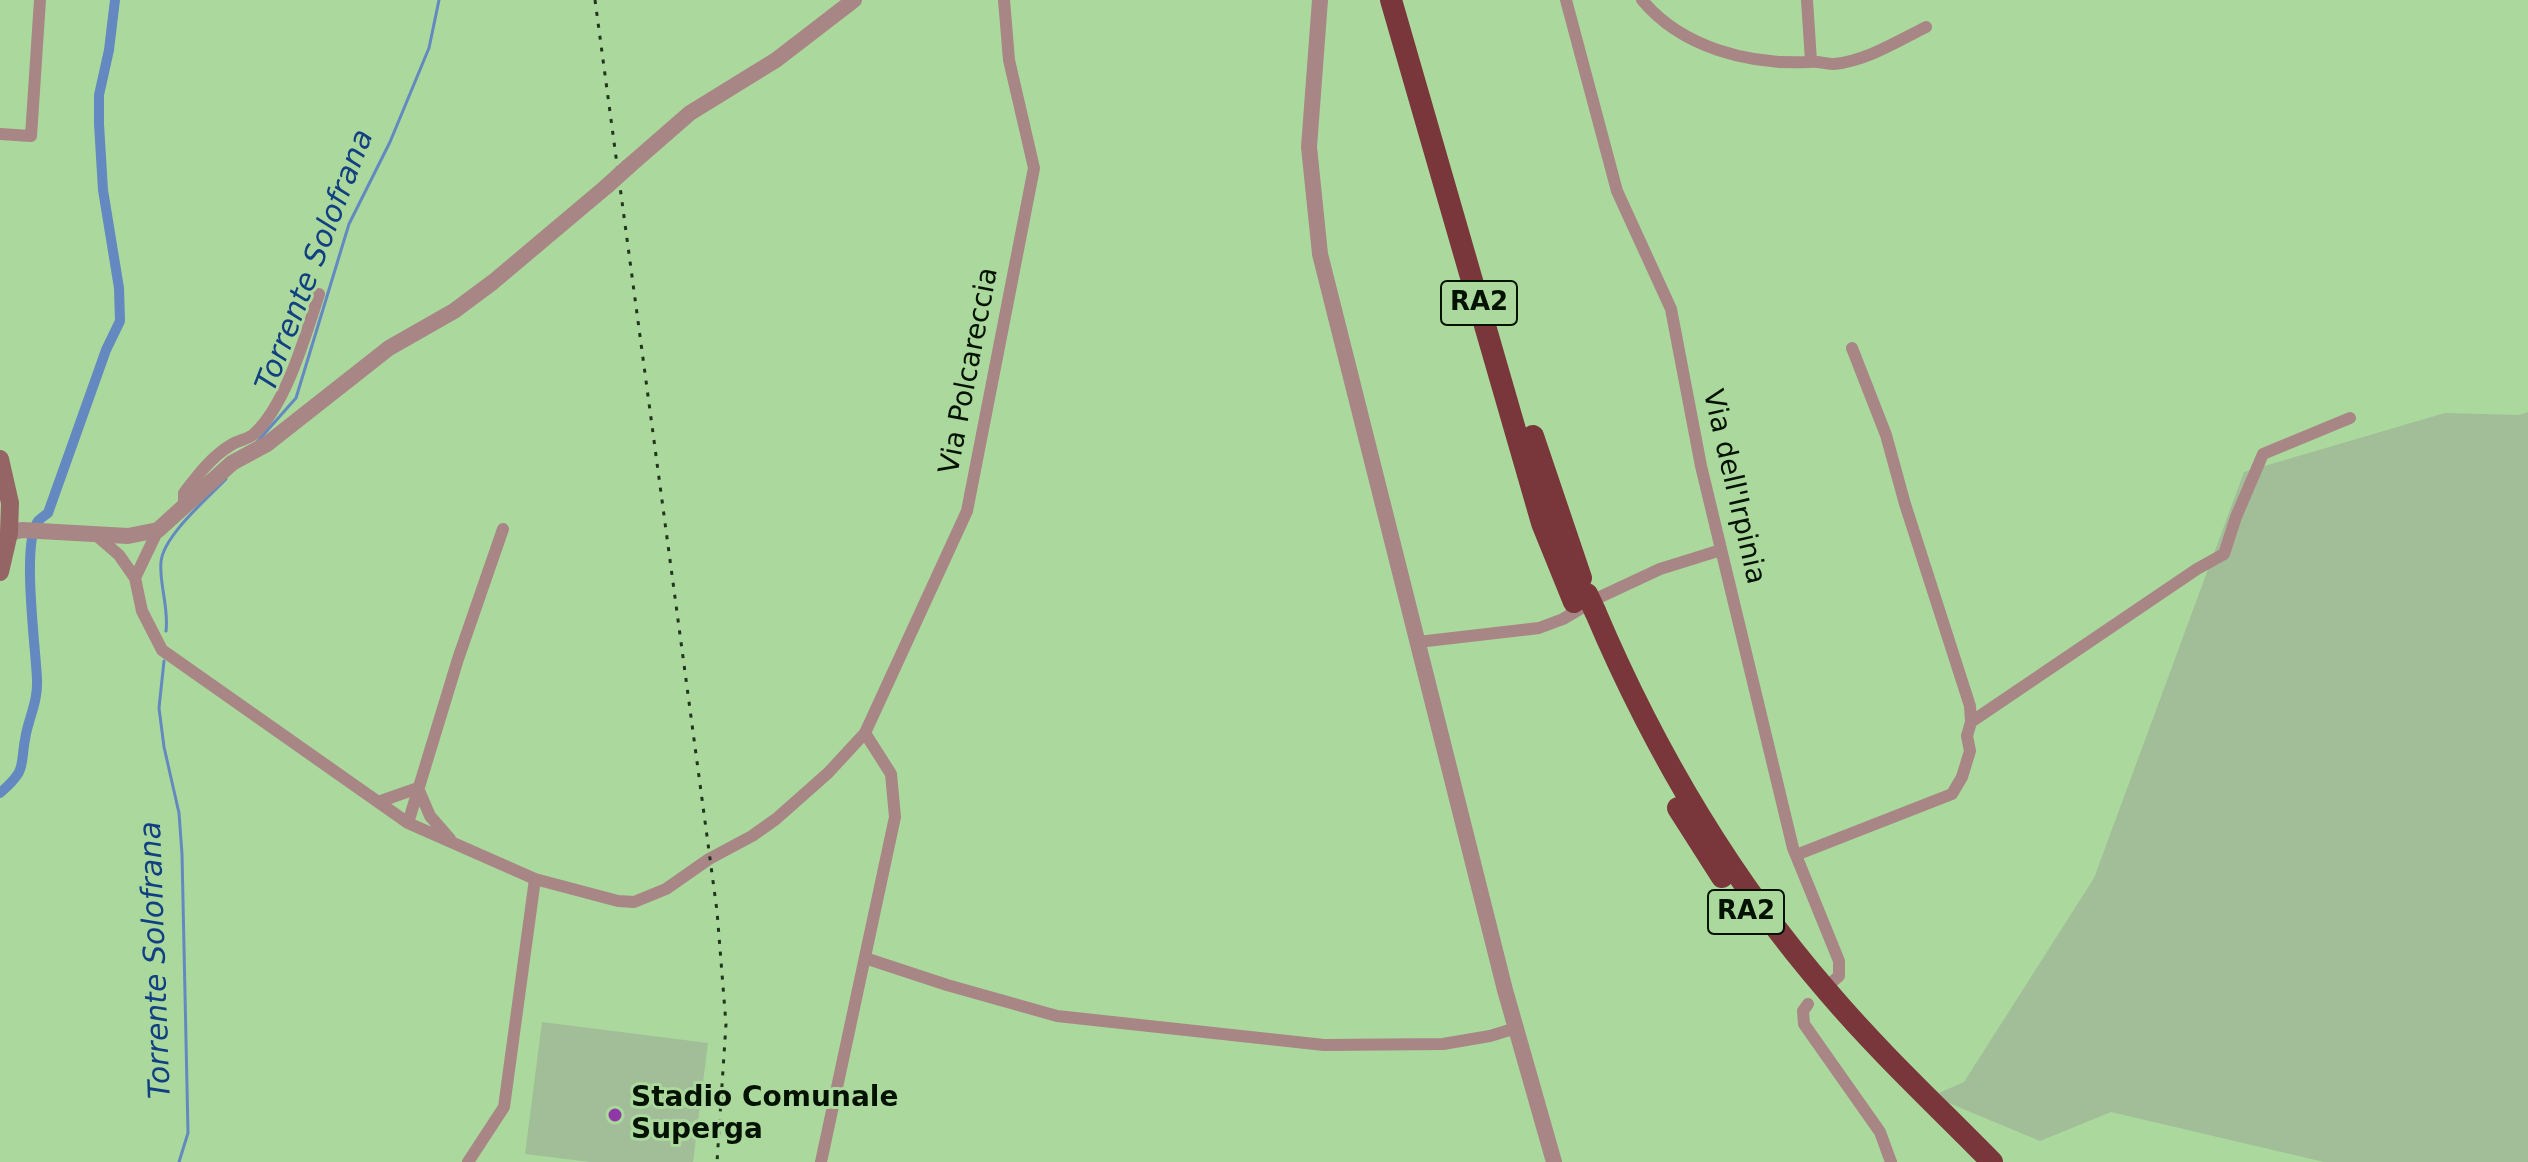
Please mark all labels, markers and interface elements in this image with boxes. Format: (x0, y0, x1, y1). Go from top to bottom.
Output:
water label: Torrente Solofrana (249, 125, 383, 397)
street label: Via Polcareccia (934, 265, 1006, 477)
road number: RA2 (1441, 281, 1517, 325)
street label: Via dell'Irpinia (1694, 386, 1772, 588)
water label: Torrente Solofrana (134, 821, 180, 1099)
road number: RA2 (1708, 890, 1784, 934)
place label: Stadio Comunale Superga (631, 1082, 898, 1148)
marker: Stadio Comunale Superga (606, 1106, 624, 1124)

